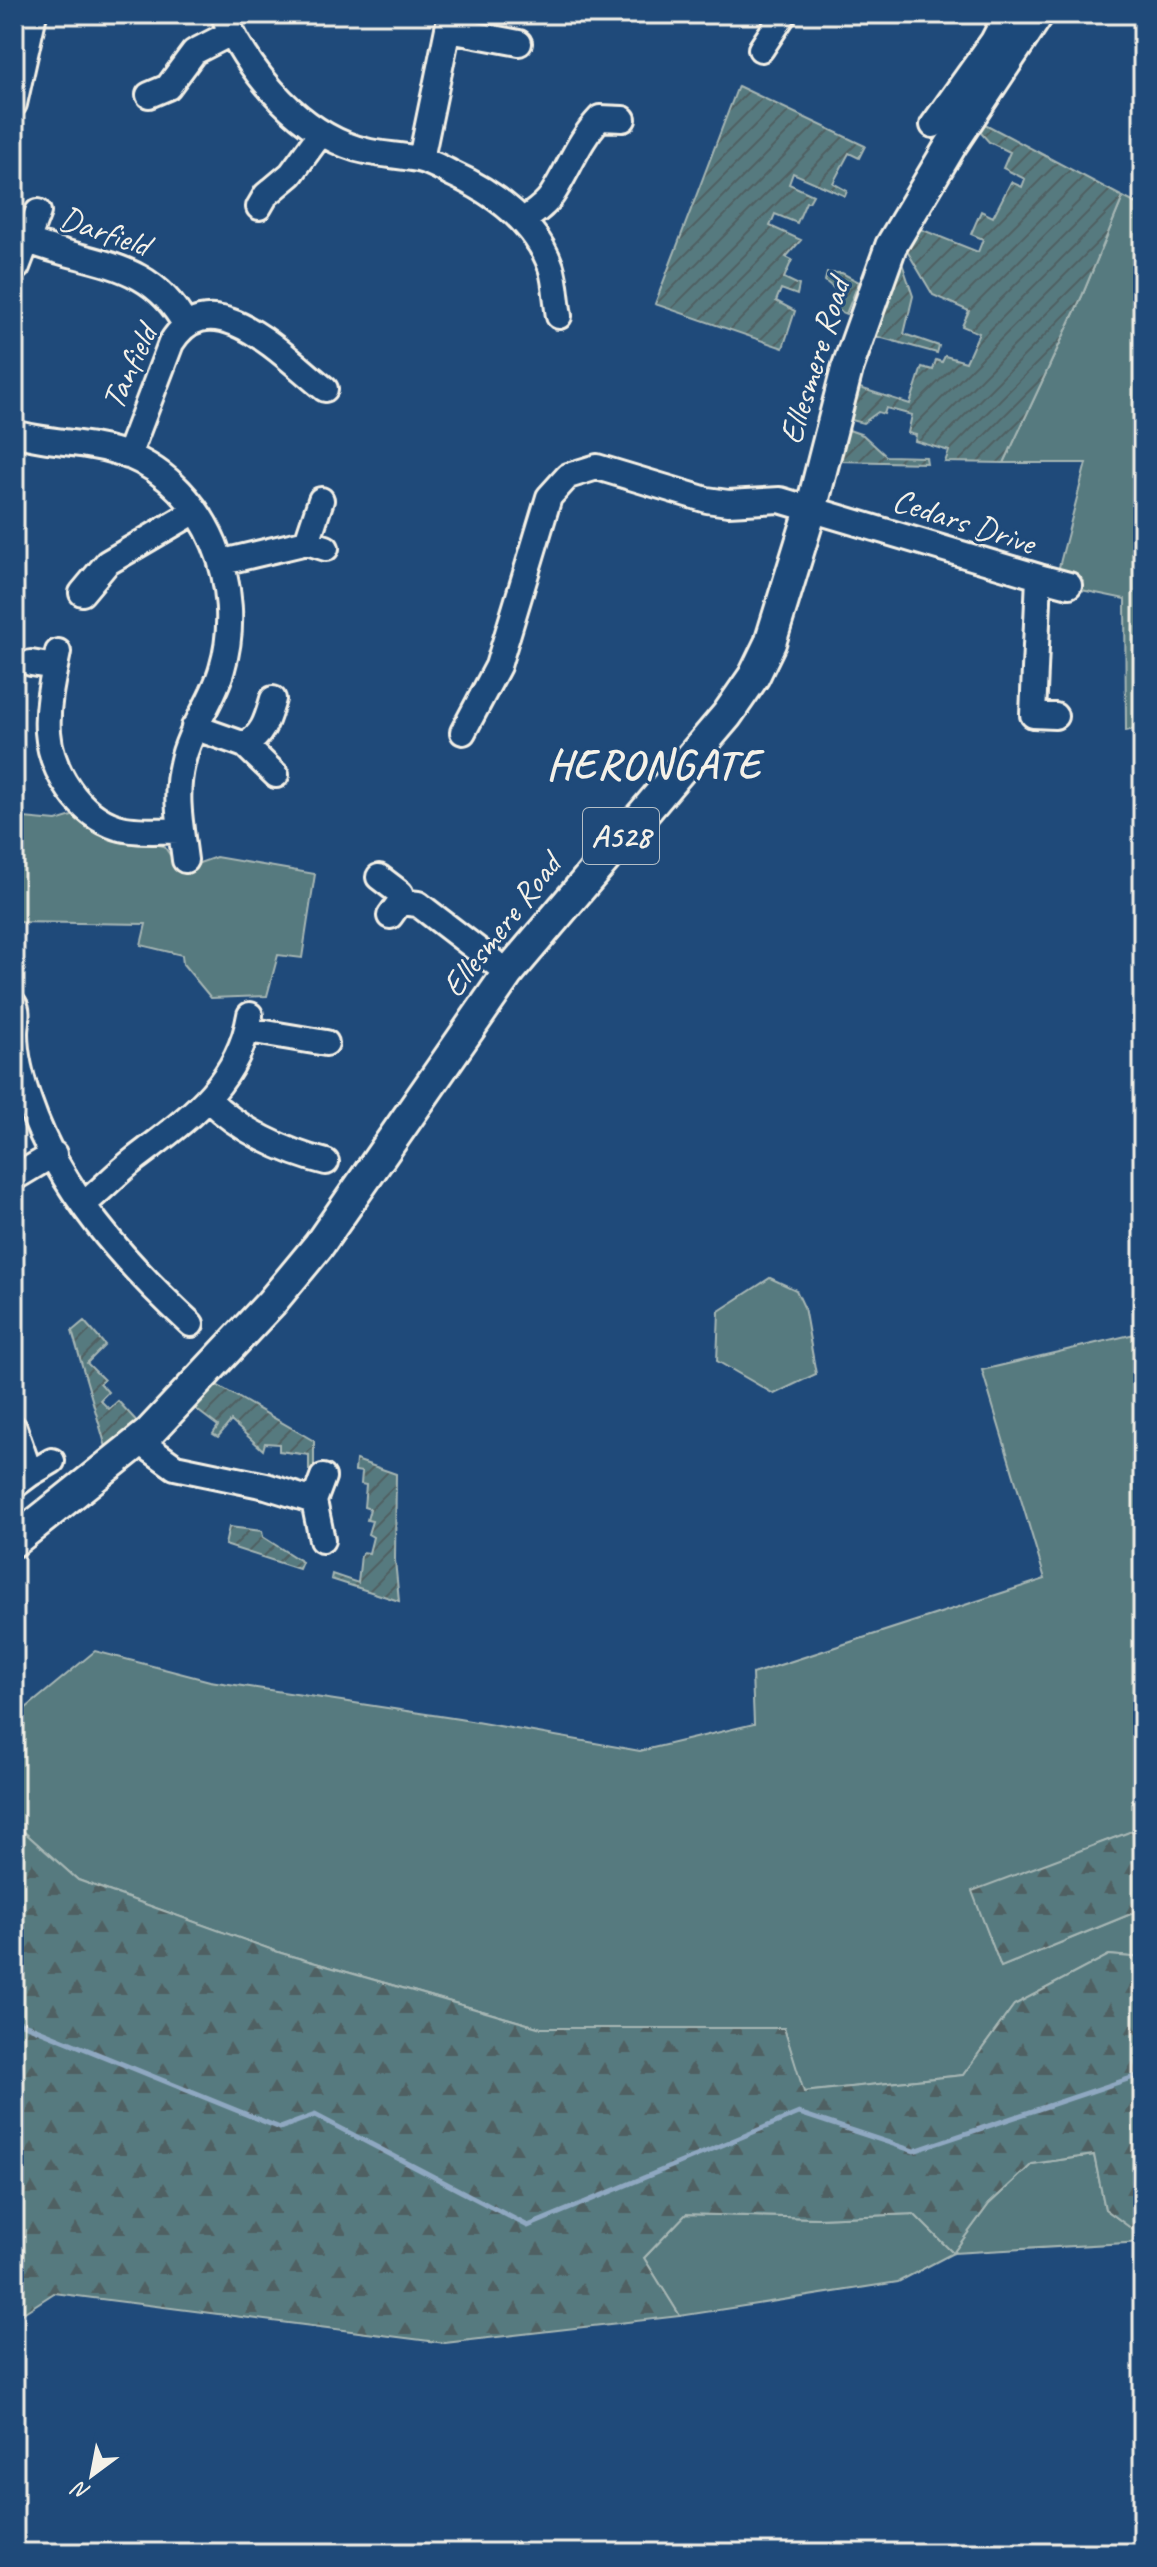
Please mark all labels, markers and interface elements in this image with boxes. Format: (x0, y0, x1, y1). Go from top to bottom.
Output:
street label: Darfield (54, 196, 160, 268)
street label: Ellesmere Road (768, 269, 861, 449)
street label: Tanfield (91, 314, 169, 416)
street label: Cedars Drive (887, 478, 1043, 565)
district label: HERONGATE (546, 738, 765, 791)
road number: A528 (583, 808, 659, 864)
street label: Ellesmere Road (432, 841, 573, 1005)
north arrow (52, 2435, 132, 2515)
text: N (66, 2474, 95, 2507)

